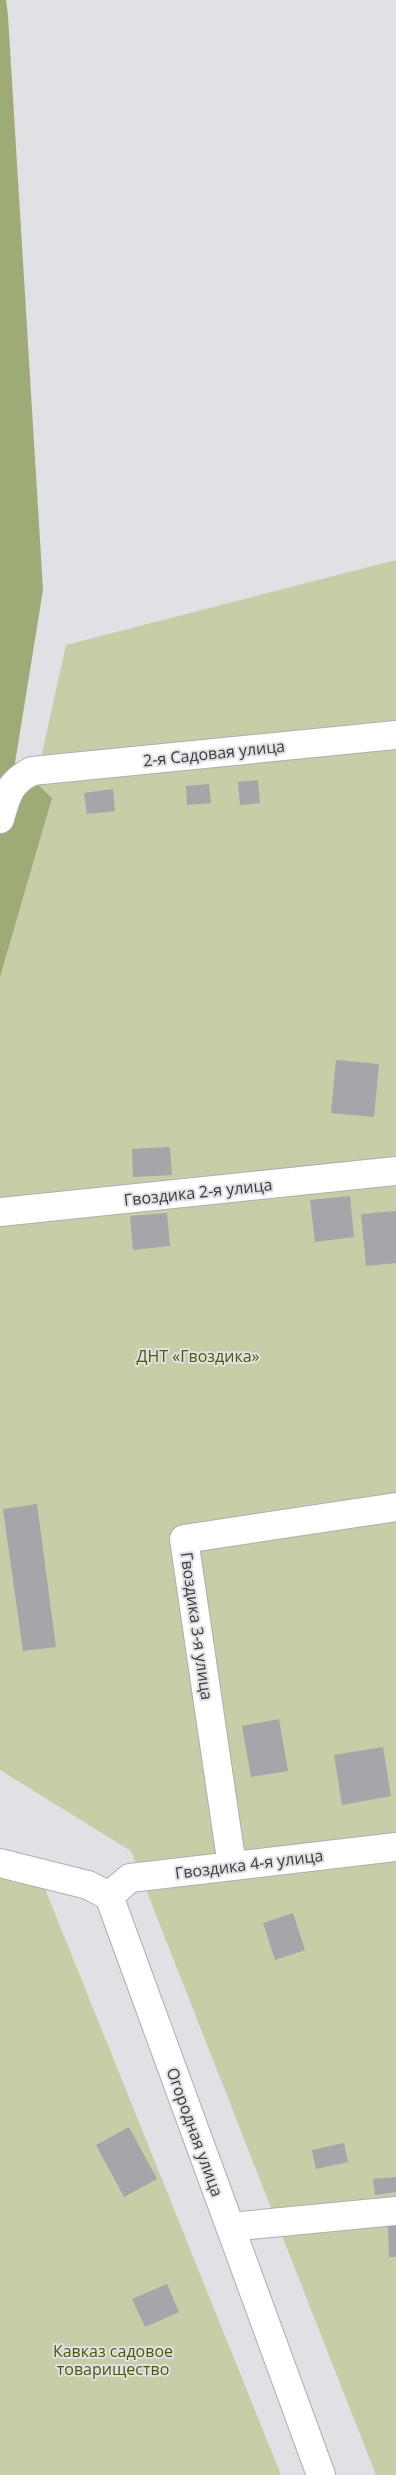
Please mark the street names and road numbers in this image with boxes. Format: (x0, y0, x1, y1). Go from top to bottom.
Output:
street label: 2-я Садовая улица (142, 735, 286, 771)
street label: Гвоздика 2-я улица (123, 1173, 273, 1211)
street label: Гвоздика 3-я улица (176, 1551, 218, 1701)
street label: Гвоздика 4-я улица (174, 1844, 324, 1884)
street label: Огородная улица (161, 2064, 229, 2200)

